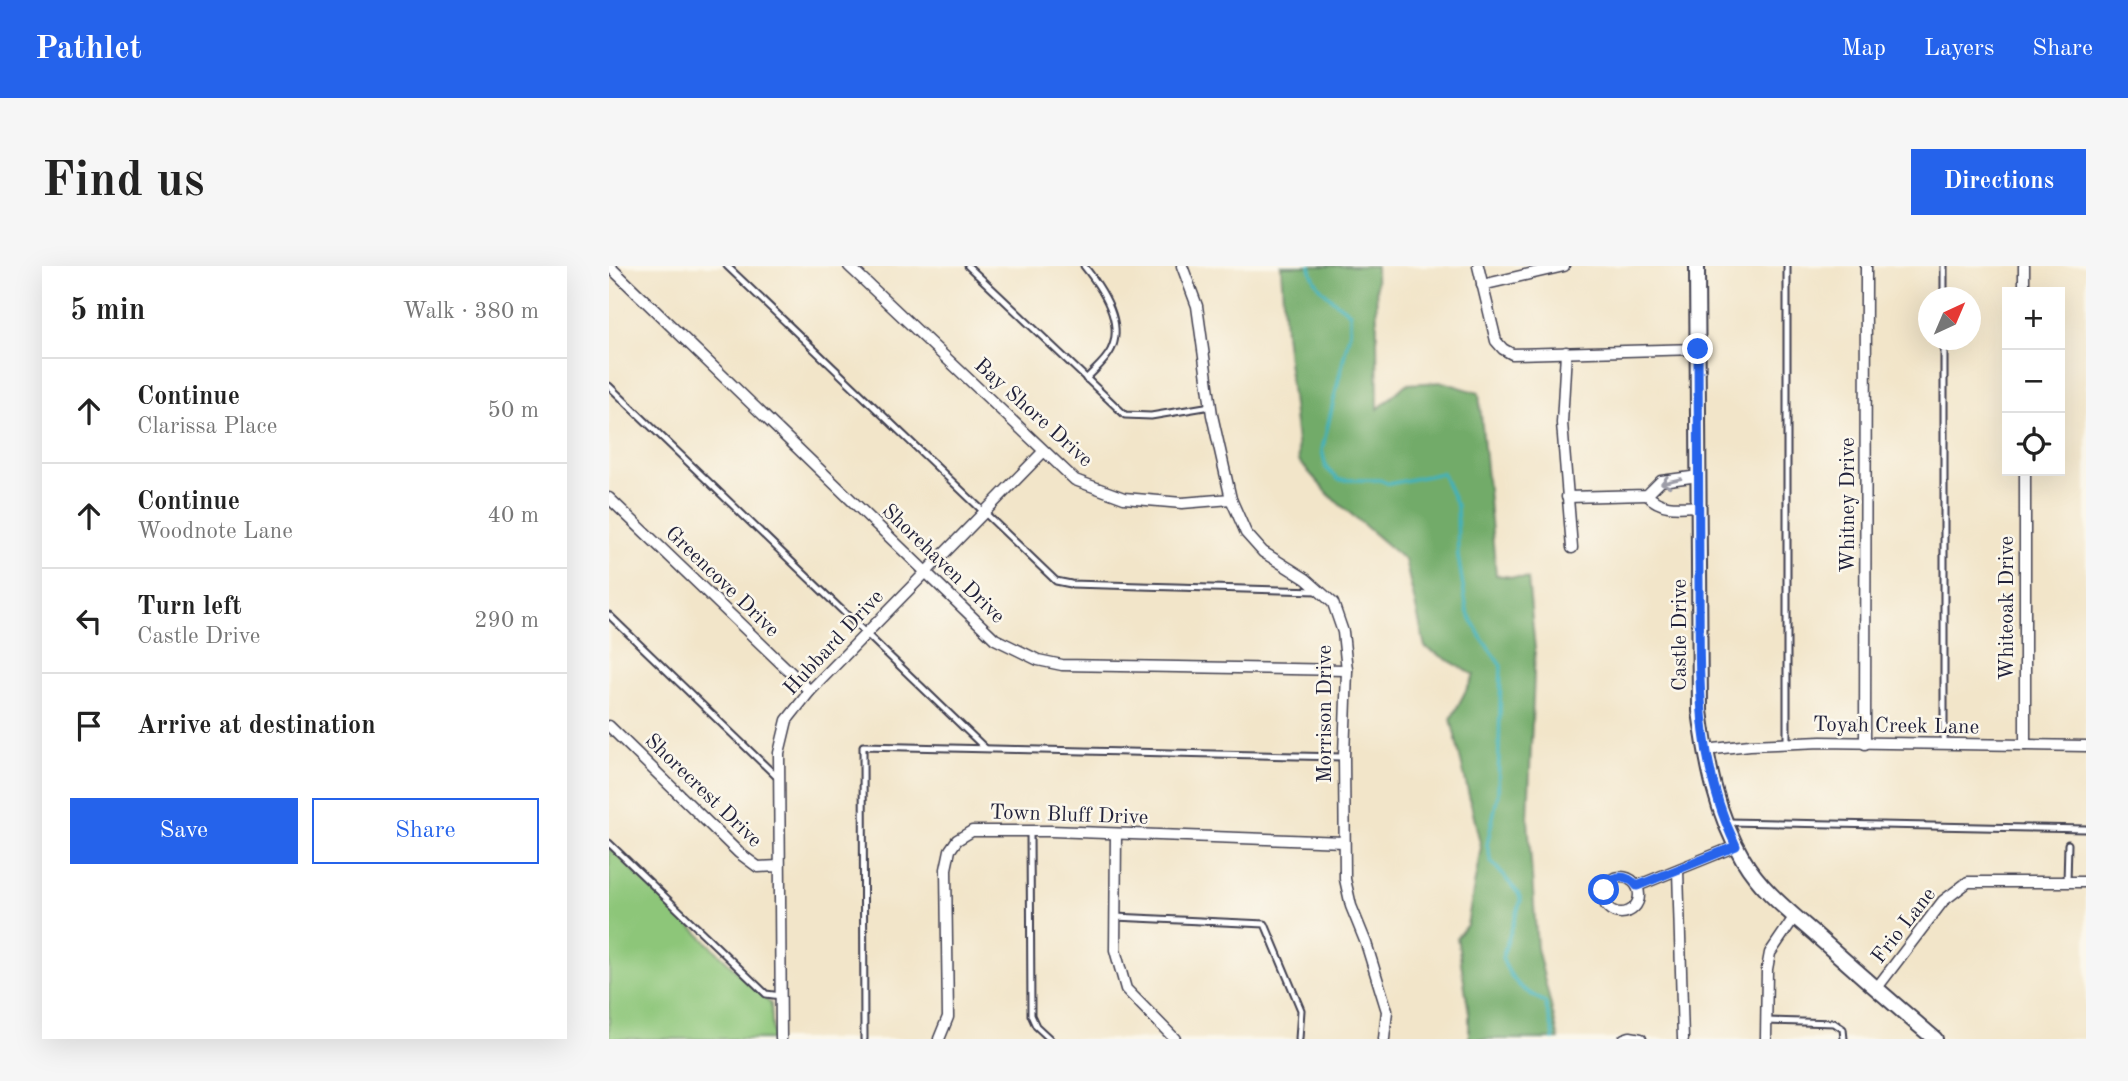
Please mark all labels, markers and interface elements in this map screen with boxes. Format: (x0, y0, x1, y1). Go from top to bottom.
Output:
text: Pathlet (35, 33, 142, 66)
text: Map (1842, 37, 1886, 61)
text: Layers (1924, 37, 1994, 61)
text: Share (2032, 37, 2093, 61)
button: Directions (1911, 149, 2086, 215)
text: Find us (42, 158, 205, 207)
north arrow (1918, 287, 1981, 350)
map controls (2002, 287, 2065, 476)
button: + (2002, 287, 2065, 350)
text: 5 min (70, 296, 145, 326)
text: Walk · 380 m (403, 300, 539, 323)
route end (1682, 333, 1713, 364)
button: − (2002, 350, 2065, 413)
street label: Bay Shore Drive (970, 355, 1096, 471)
text: Continue (137, 384, 240, 410)
icon: ahead (70, 392, 108, 430)
text: 50 m (488, 399, 539, 422)
button: locate (2002, 413, 2065, 476)
text: Clarissa Place (137, 415, 277, 438)
street label: Whitney Drive (1838, 437, 1859, 573)
one-way arrow (1660, 475, 1682, 488)
text: Continue (137, 489, 240, 515)
icon: ahead (70, 497, 108, 535)
street label: Shorehaven Drive (878, 500, 1008, 628)
text: 40 m (488, 504, 539, 527)
text: Woodnote Lane (137, 520, 293, 543)
street label: Greencove Drive (661, 523, 783, 641)
street label: Whiteoak Drive (1997, 536, 2018, 680)
street label: Castle Drive (1670, 579, 1691, 691)
street label: Hubbard Drive (780, 586, 888, 700)
text: Turn left (137, 594, 242, 620)
icon: left (70, 602, 108, 640)
text: 290 m (474, 609, 539, 632)
text: Castle Drive (137, 625, 260, 648)
street label: Morrison Drive (1315, 645, 1336, 783)
icon: arrive (70, 707, 108, 745)
text: Arrive at destination (137, 713, 376, 739)
street label: Toyah Creek Lane (1813, 715, 1979, 738)
street label: Shorecrest Drive (641, 730, 765, 852)
button: Save (70, 798, 298, 864)
button: Share (312, 798, 539, 864)
street label: Town Bluff Drive (989, 802, 1149, 829)
route start (1588, 874, 1619, 905)
street label: Frio Lane (1868, 884, 1940, 968)

